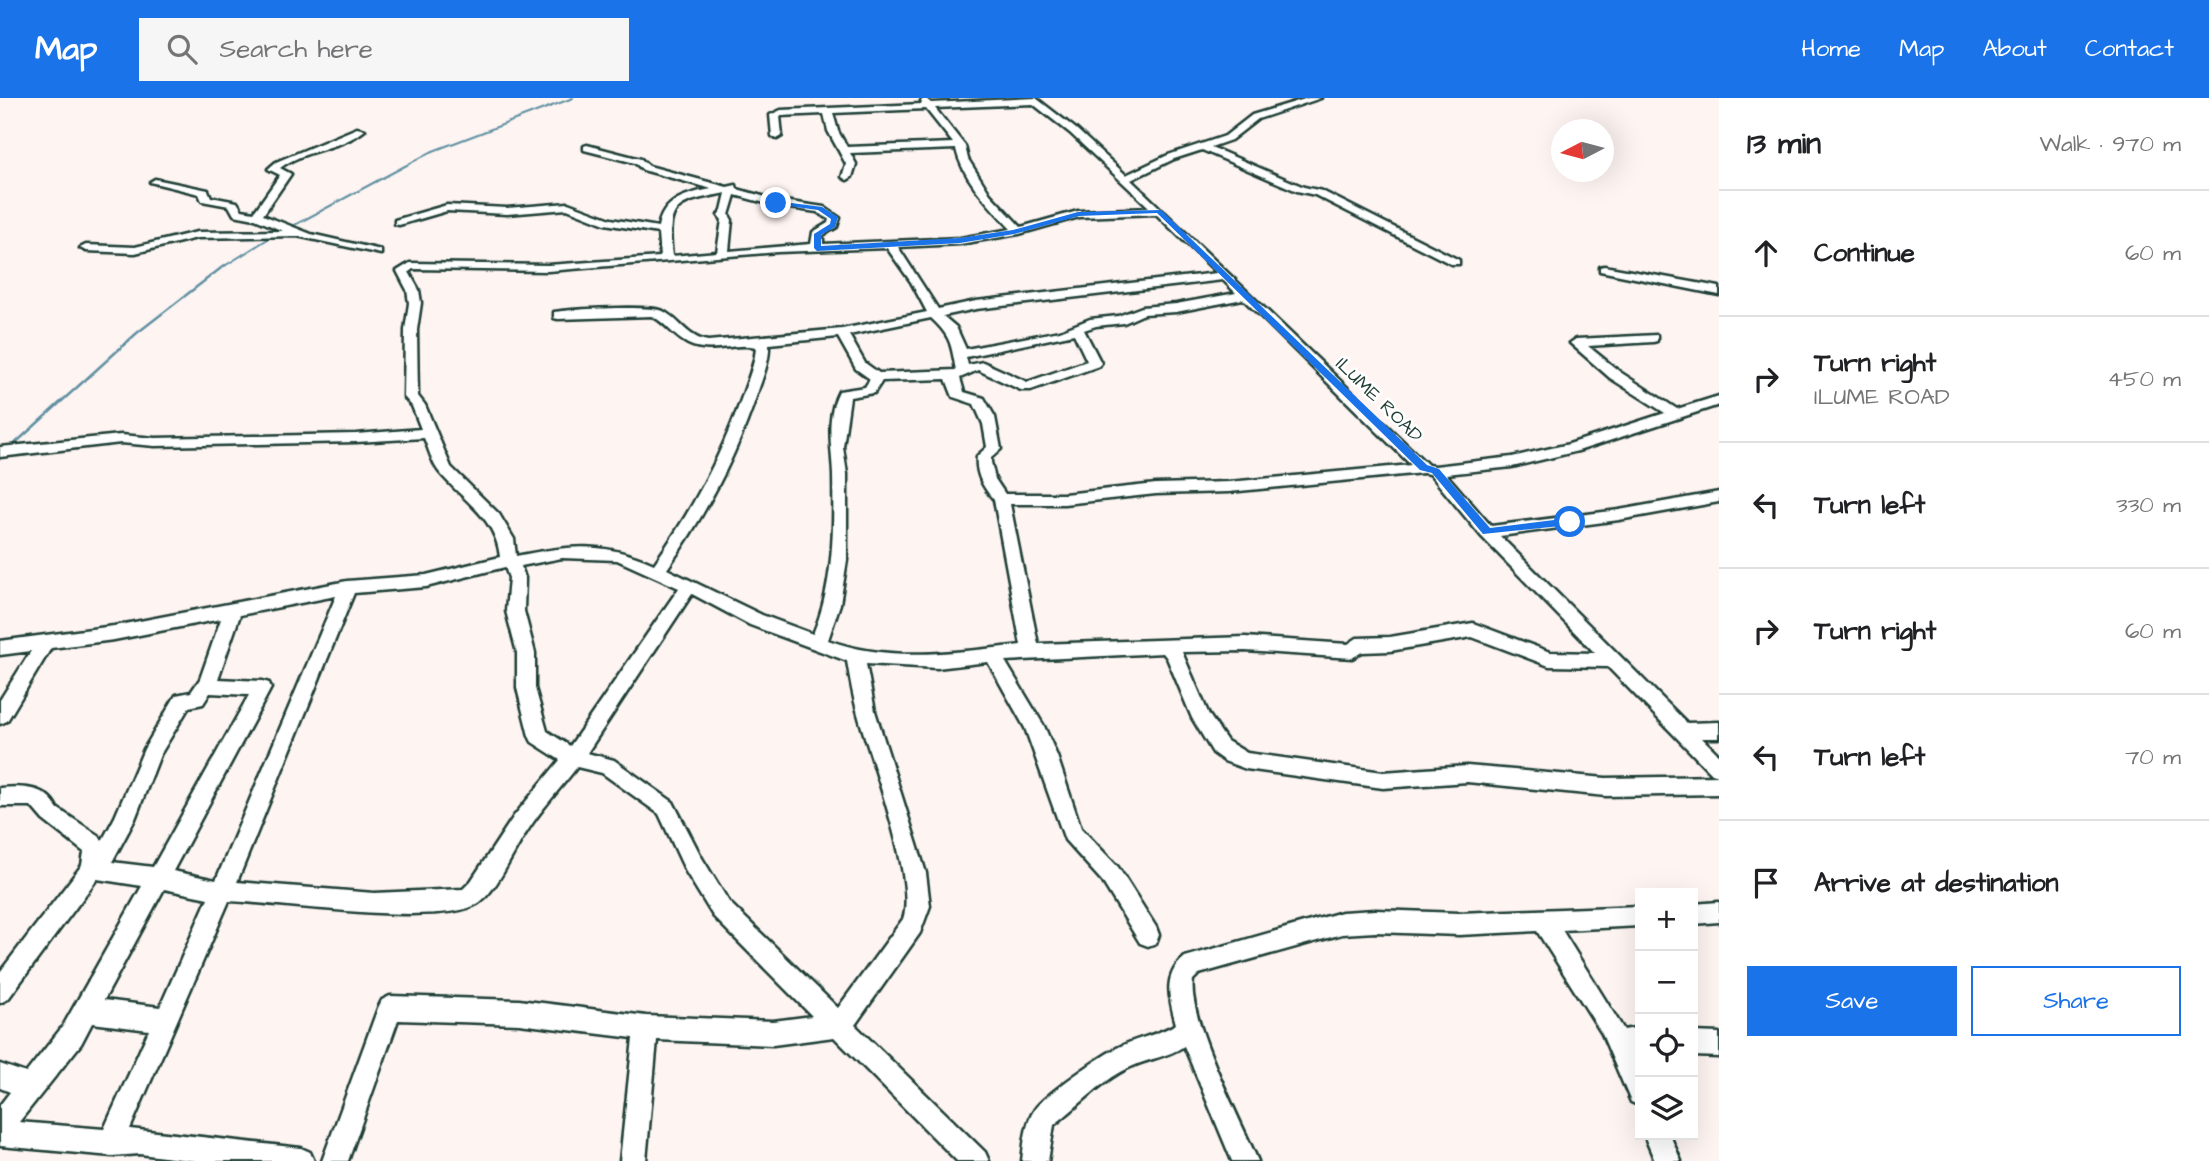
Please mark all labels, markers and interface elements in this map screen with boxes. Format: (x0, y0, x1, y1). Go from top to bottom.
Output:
search box (139, 18, 629, 81)
text: Map (35, 26, 97, 72)
icon: search (163, 30, 201, 68)
text: Search here (219, 31, 373, 67)
text: Home (1801, 32, 1861, 66)
text: Map (1899, 32, 1944, 66)
text: About (1982, 32, 2047, 66)
text: Contact (2085, 32, 2174, 66)
north arrow (1551, 119, 1614, 182)
text: 13 min (1747, 123, 1821, 165)
text: Walk · 970 m (2039, 128, 2181, 160)
route end (760, 187, 791, 218)
icon: ahead (1747, 234, 1785, 272)
text: Continue (1814, 235, 1915, 271)
text: 60 m (2125, 237, 2181, 269)
text: Turn right (1814, 345, 1936, 381)
street label: ILUME ROAD (1329, 351, 1429, 449)
icon: right (1747, 360, 1785, 398)
text: 450 m (2107, 363, 2181, 395)
text: ILUME ROAD (1814, 381, 1950, 413)
icon: left (1747, 486, 1785, 524)
text: Turn left (1814, 487, 1925, 523)
text: 330 m (2116, 489, 2181, 521)
route start (1554, 506, 1585, 537)
icon: right (1747, 612, 1785, 650)
text: Turn right (1814, 613, 1936, 649)
text: 60 m (2125, 615, 2181, 647)
icon: left (1747, 738, 1785, 776)
text: Turn left (1814, 739, 1925, 775)
text: 70 m (2125, 741, 2181, 773)
icon: arrive (1747, 864, 1785, 902)
text: Arrive at destination (1814, 865, 2059, 901)
map controls (1635, 888, 1698, 1140)
button: + (1635, 888, 1698, 951)
button: − (1635, 951, 1698, 1014)
button: Save (1747, 966, 1957, 1036)
button: Share (1971, 966, 2181, 1036)
button: locate (1635, 1014, 1698, 1077)
button: layers (1635, 1077, 1698, 1140)

